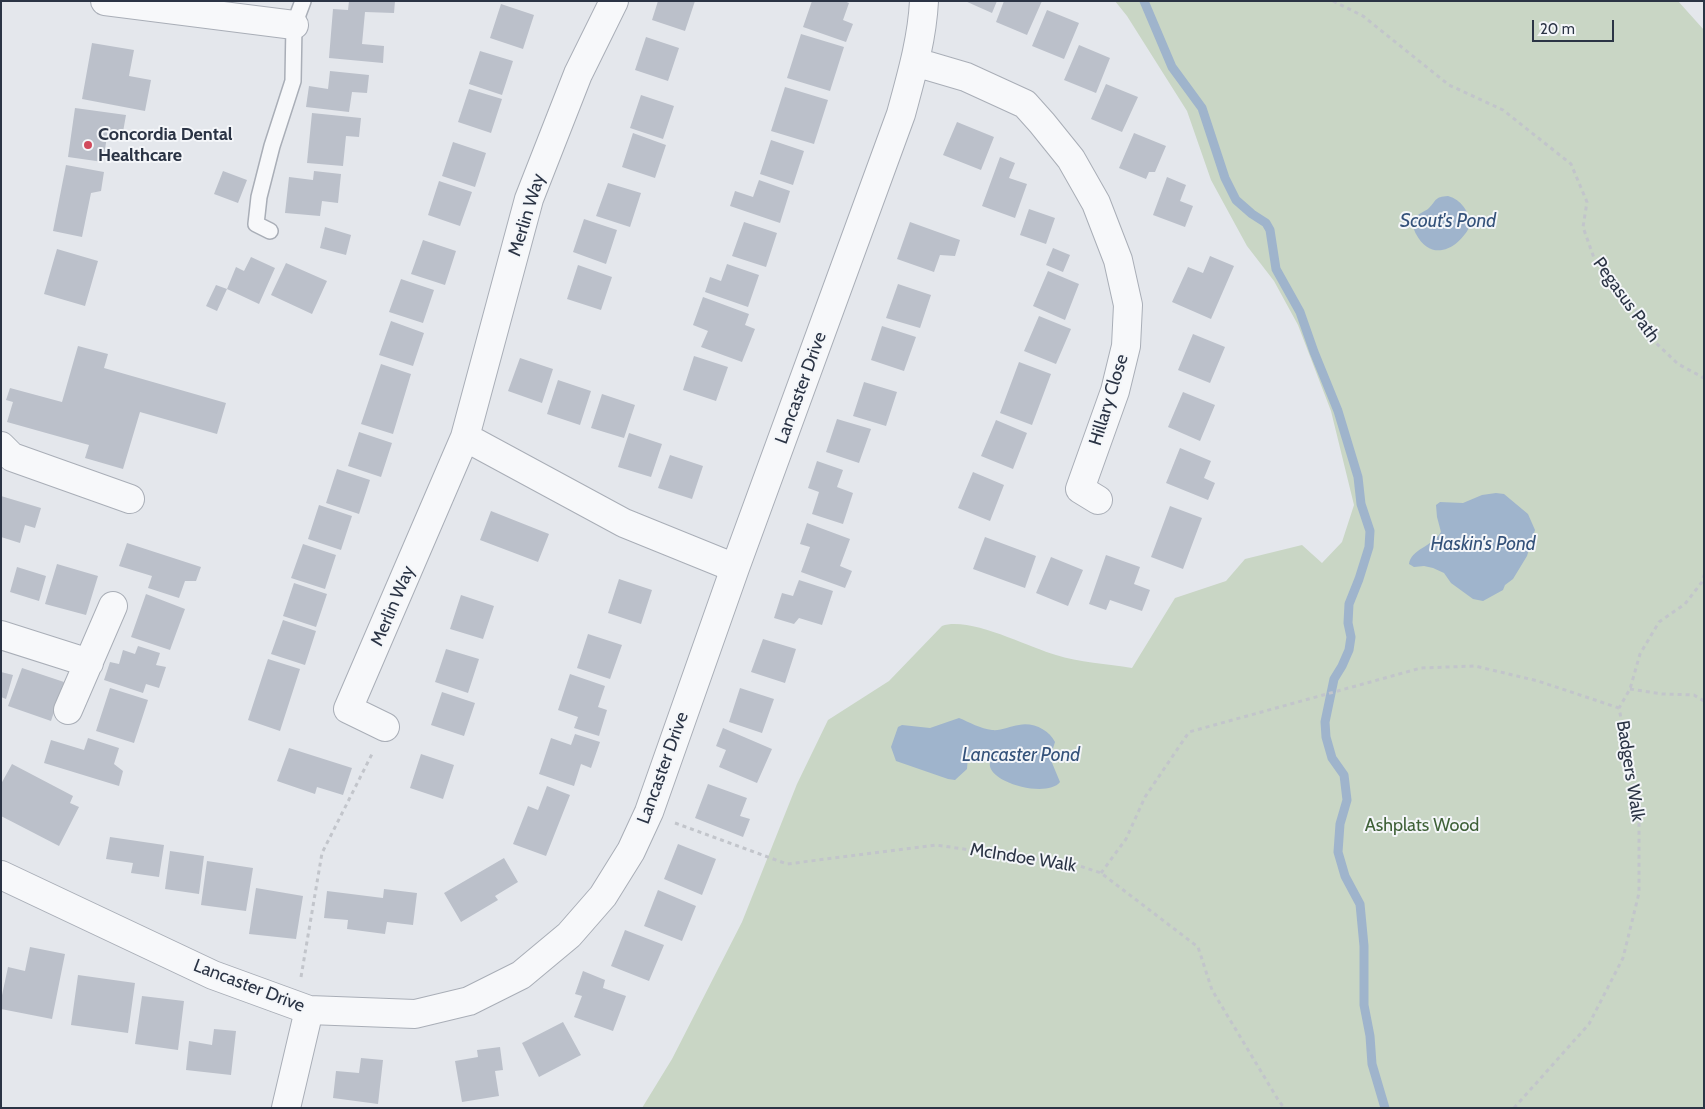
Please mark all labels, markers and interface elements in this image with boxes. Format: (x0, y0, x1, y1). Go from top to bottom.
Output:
scale bar (1535, 10, 1618, 42)
text: 20 m (1540, 20, 1575, 38)
place label: Concordia Dental Healthcare (98, 124, 233, 166)
marker: Concordia Dental Healthcare (82, 139, 94, 151)
street label: Merlin Way (504, 171, 550, 259)
water label: Scout's Pond (1400, 210, 1496, 232)
street label: Pegasus Path (1588, 253, 1664, 347)
street label: Lancaster Drive (771, 329, 831, 447)
street label: Hillary Close (1085, 352, 1133, 448)
water label: Haskin's Pond (1430, 533, 1536, 555)
street label: Merlin Way (366, 563, 420, 649)
street label: Lancaster Drive (633, 709, 693, 827)
street label: Badgers Walk (1611, 719, 1649, 823)
water label: Lancaster Pond (962, 744, 1080, 766)
park label: Ashplats Wood (1365, 815, 1479, 837)
street label: McIndoe Walk (968, 839, 1078, 877)
street label: Lancaster Drive (190, 955, 308, 1017)

